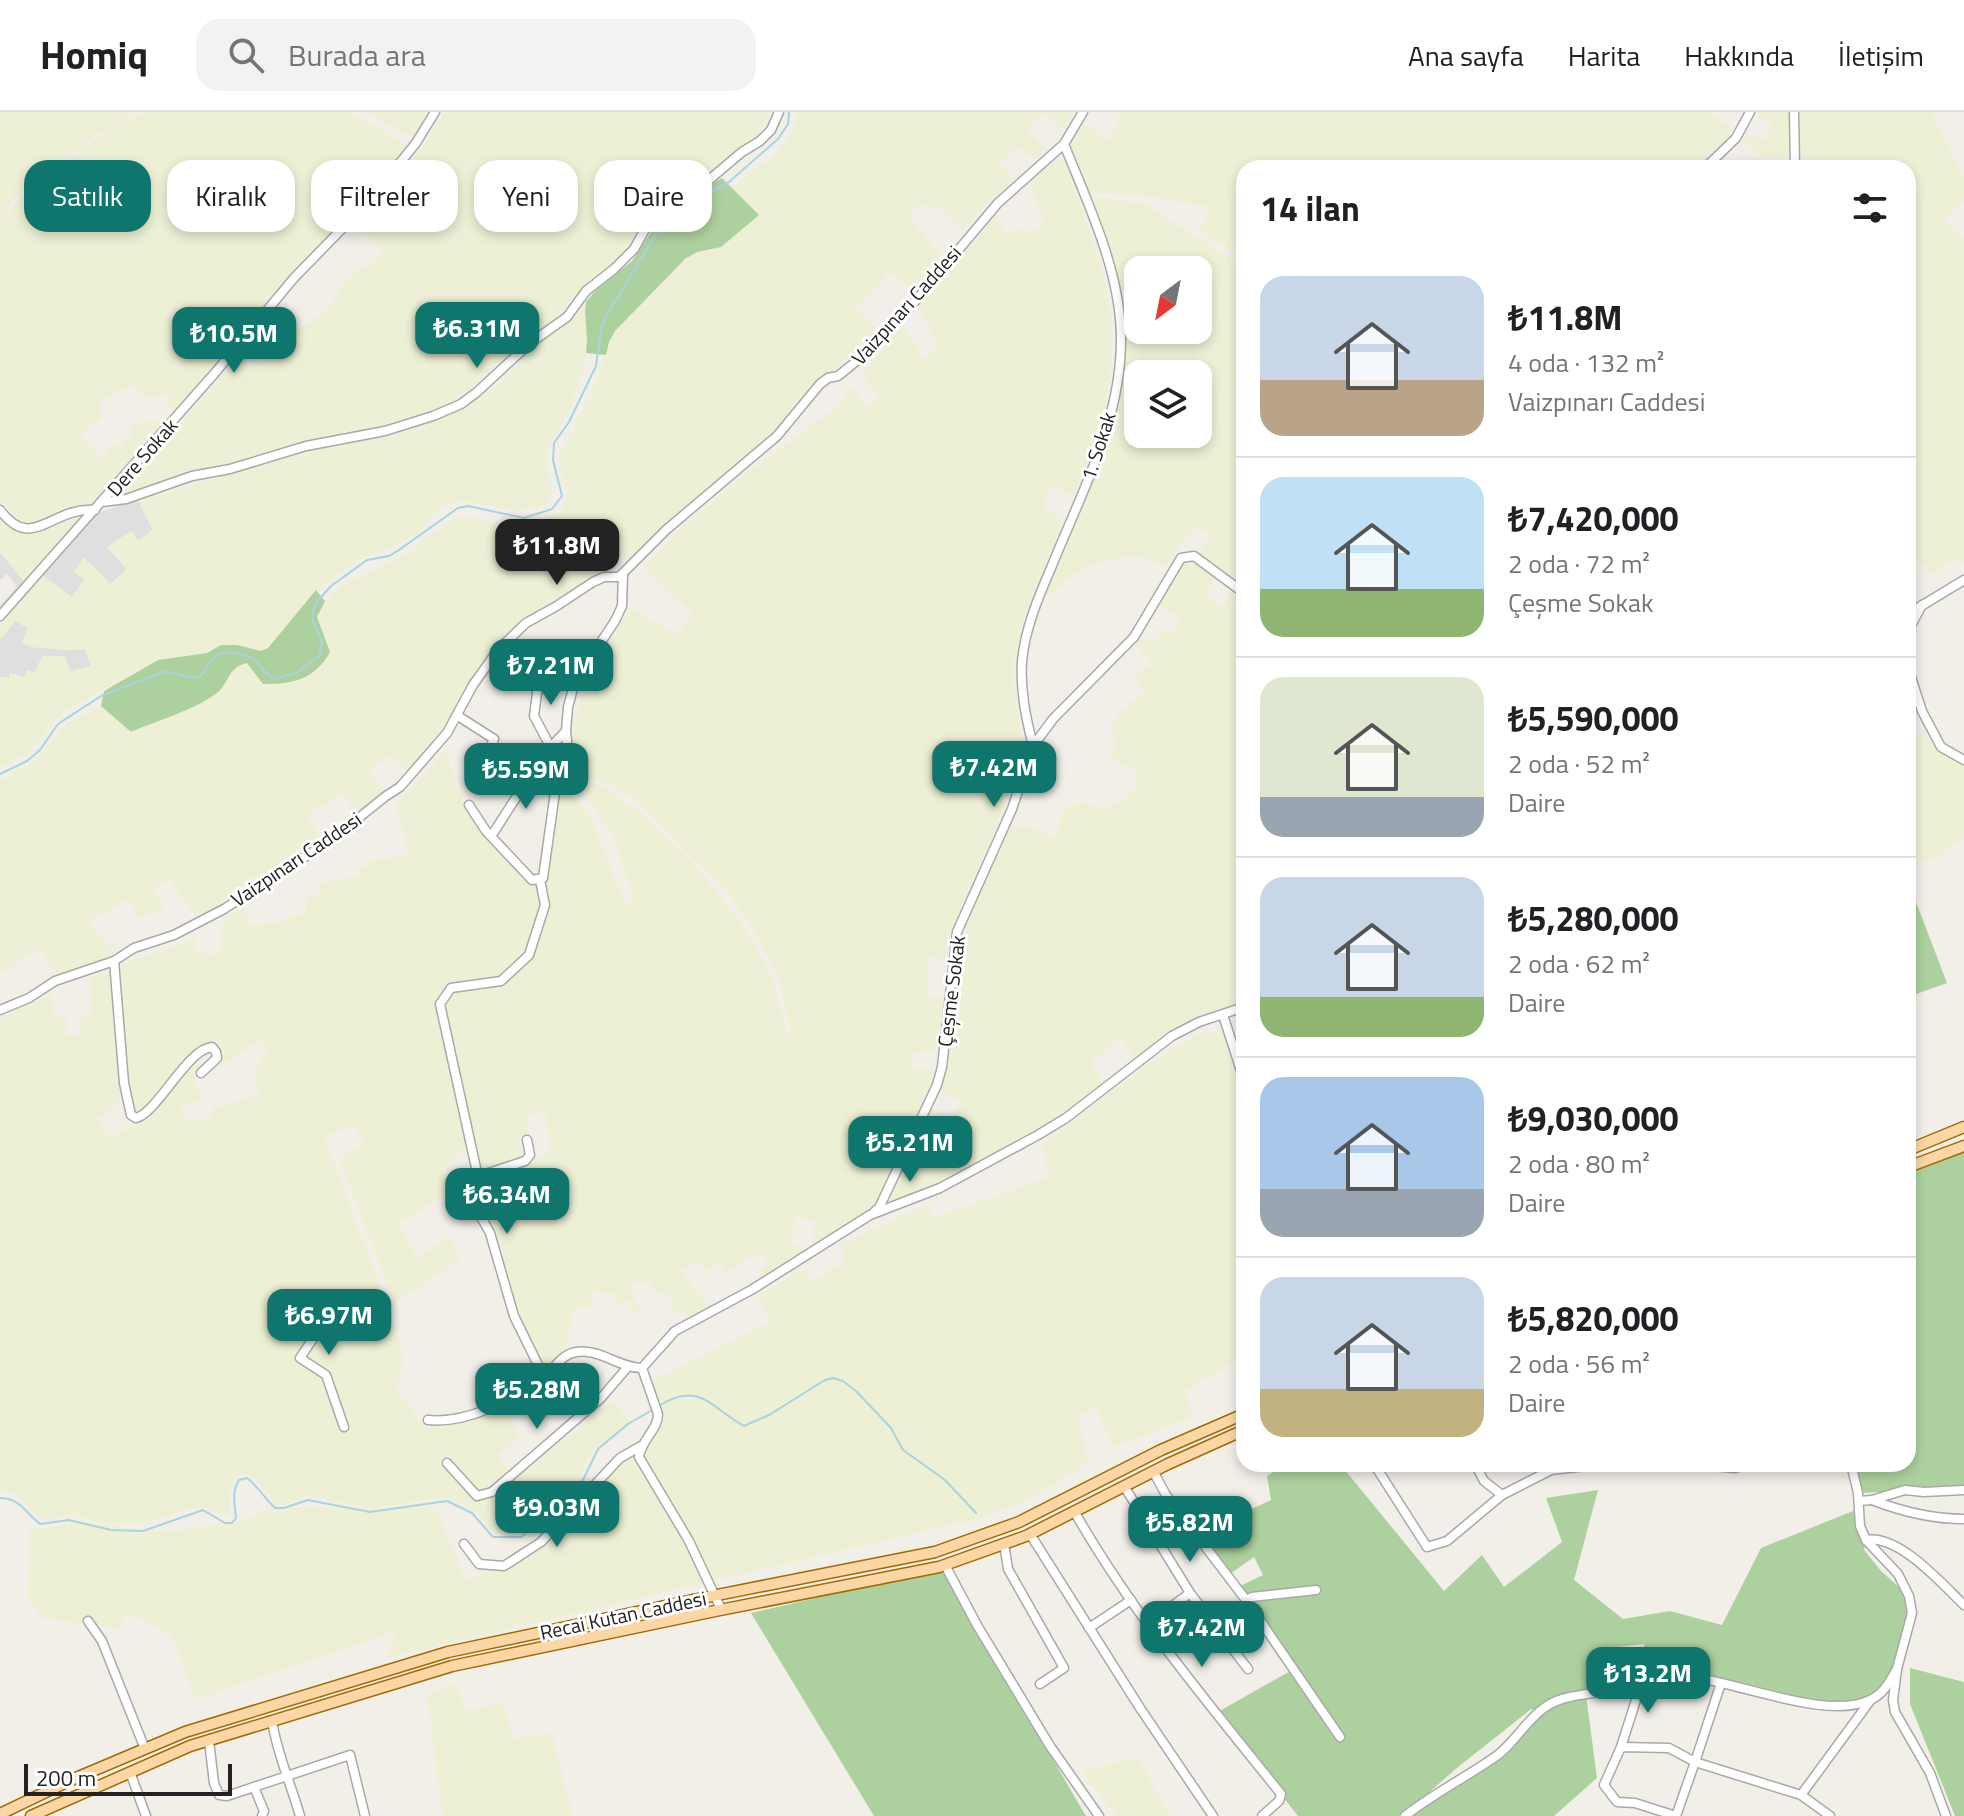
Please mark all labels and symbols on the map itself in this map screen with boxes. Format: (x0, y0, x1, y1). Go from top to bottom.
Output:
street label: Vaizpınarı Caddesi (844, 238, 968, 372)
north arrow (1124, 256, 1212, 344)
pin: ₺6.31M (412, 302, 542, 370)
pin: ₺10.5M (169, 307, 299, 375)
street label: 1. Sokak (1072, 407, 1124, 484)
street label: Dere Sokak (99, 411, 185, 503)
pin: ₺11.8M (492, 519, 622, 587)
pin: ₺7.21M (486, 639, 616, 707)
pin: ₺7.42M (929, 741, 1059, 809)
pin: ₺5.59M (461, 743, 591, 811)
street label: Vaizpınarı Caddesi (224, 804, 368, 914)
street label: Çeşme Sokak (929, 933, 973, 1048)
pin: ₺5.21M (845, 1116, 975, 1184)
pin: ₺6.34M (442, 1168, 572, 1236)
pin: ₺6.97M (264, 1289, 394, 1357)
pin: ₺5.28M (472, 1363, 602, 1431)
pin: ₺9.03M (492, 1481, 622, 1549)
pin: ₺5.82M (1125, 1496, 1255, 1564)
street label: Recai Kutan Caddesi (537, 1582, 709, 1648)
pin: ₺7.42M (1137, 1601, 1267, 1669)
pin: ₺13.2M (1583, 1647, 1713, 1715)
scale bar (24, 1760, 232, 1796)

